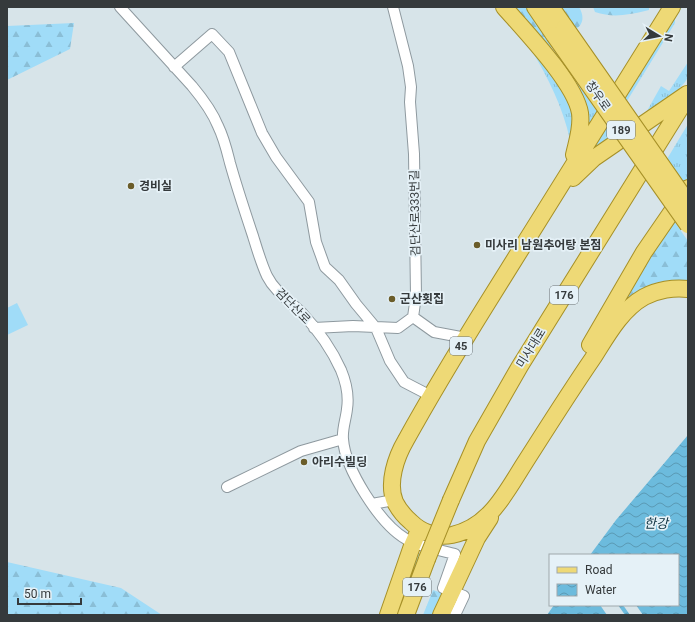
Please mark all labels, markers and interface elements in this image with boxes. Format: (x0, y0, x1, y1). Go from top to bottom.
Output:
north arrow (639, 16, 679, 56)
text: N (661, 33, 675, 43)
street label: 창우로 (583, 78, 613, 114)
road number: 189 (607, 121, 635, 139)
street label: 검단산로333번길 (407, 170, 423, 256)
place label: 경비실 (139, 179, 172, 193)
marker: 경비실 (126, 181, 136, 191)
place label: 미사리 남원추어탕 본점 (485, 238, 601, 252)
marker: 미사리 남원추어탕 본점 (472, 240, 482, 250)
street label: 검단산로 (273, 285, 313, 327)
road number: 176 (550, 286, 578, 304)
place label: 군산횟집 (400, 292, 444, 306)
marker: 군산횟집 (387, 294, 397, 304)
street label: 미사대로 (513, 326, 549, 370)
road number: 45 (450, 337, 472, 355)
place label: 아리수빌딩 (312, 455, 367, 469)
marker: 아리수빌딩 (299, 457, 309, 467)
water label: 한강 (644, 516, 670, 531)
legend (549, 554, 679, 606)
text: Road (585, 563, 613, 577)
road number: 176 (403, 578, 431, 596)
scale bar (18, 580, 81, 606)
text: Water (585, 583, 616, 597)
text: 50 m (24, 587, 51, 601)

